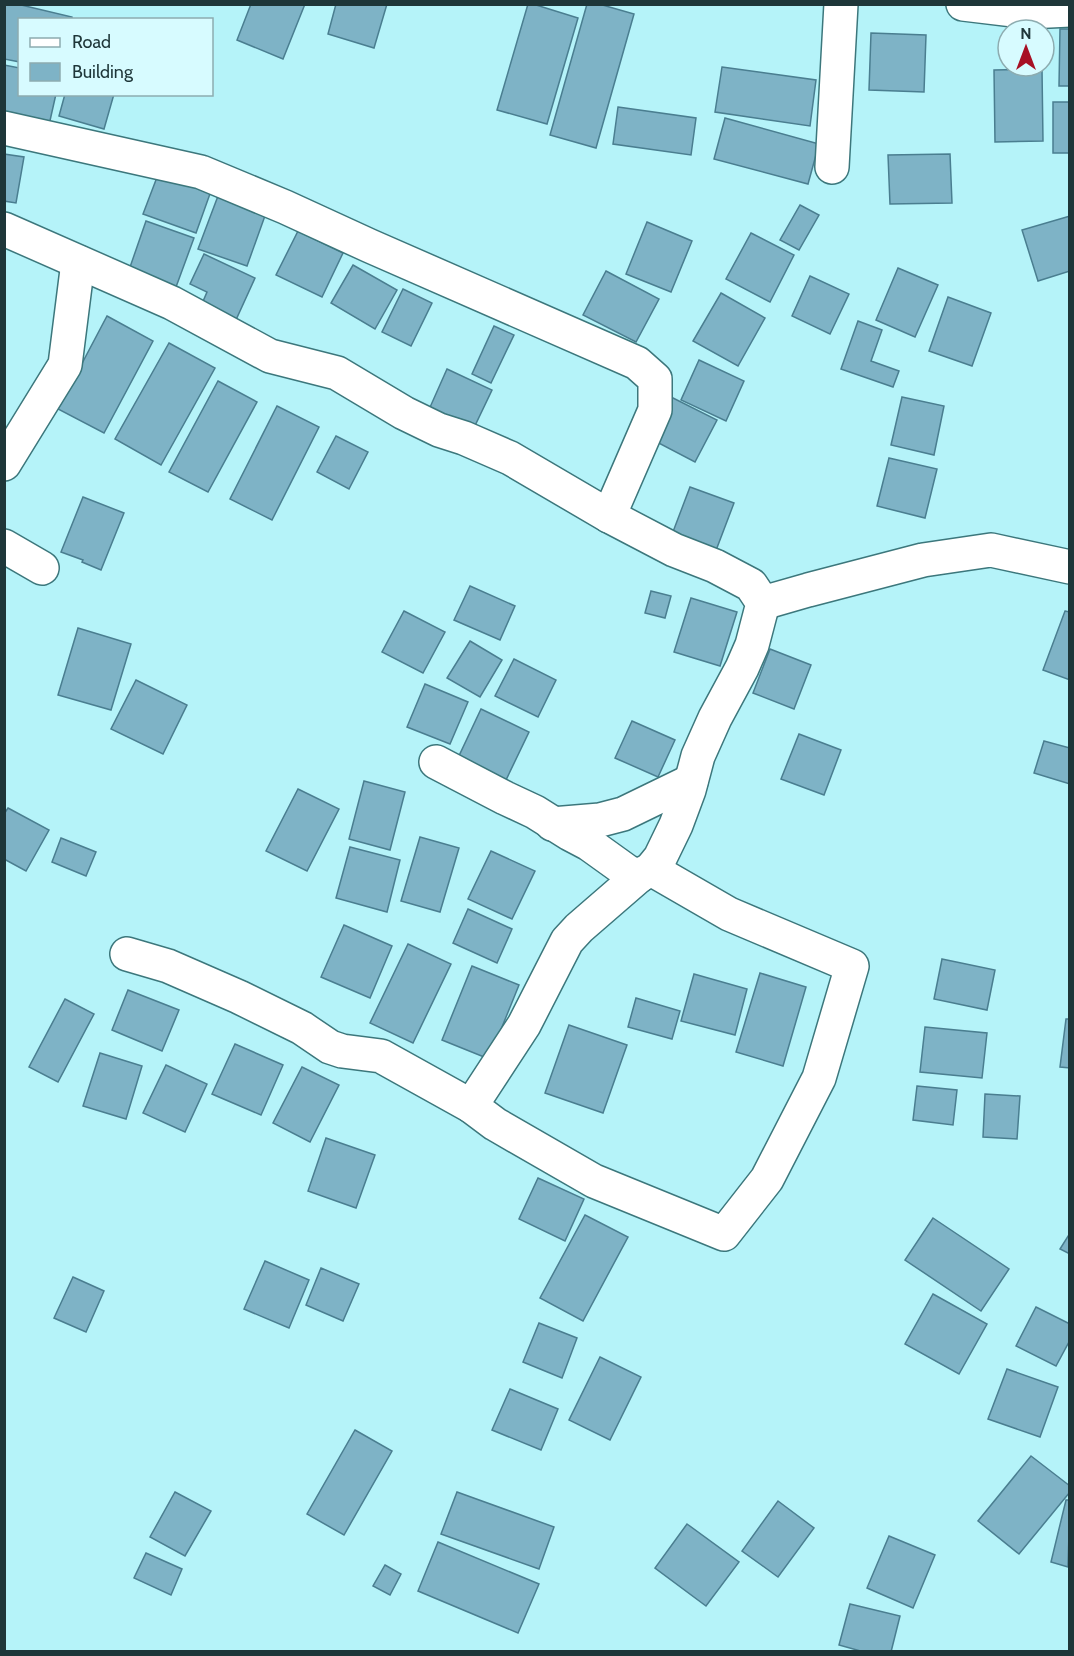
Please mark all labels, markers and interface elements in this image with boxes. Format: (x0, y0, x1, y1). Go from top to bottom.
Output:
legend (18, 18, 213, 96)
north arrow (996, 18, 1056, 78)
text: N (1020, 24, 1032, 43)
text: Road (72, 31, 111, 53)
text: Building (72, 61, 134, 83)

